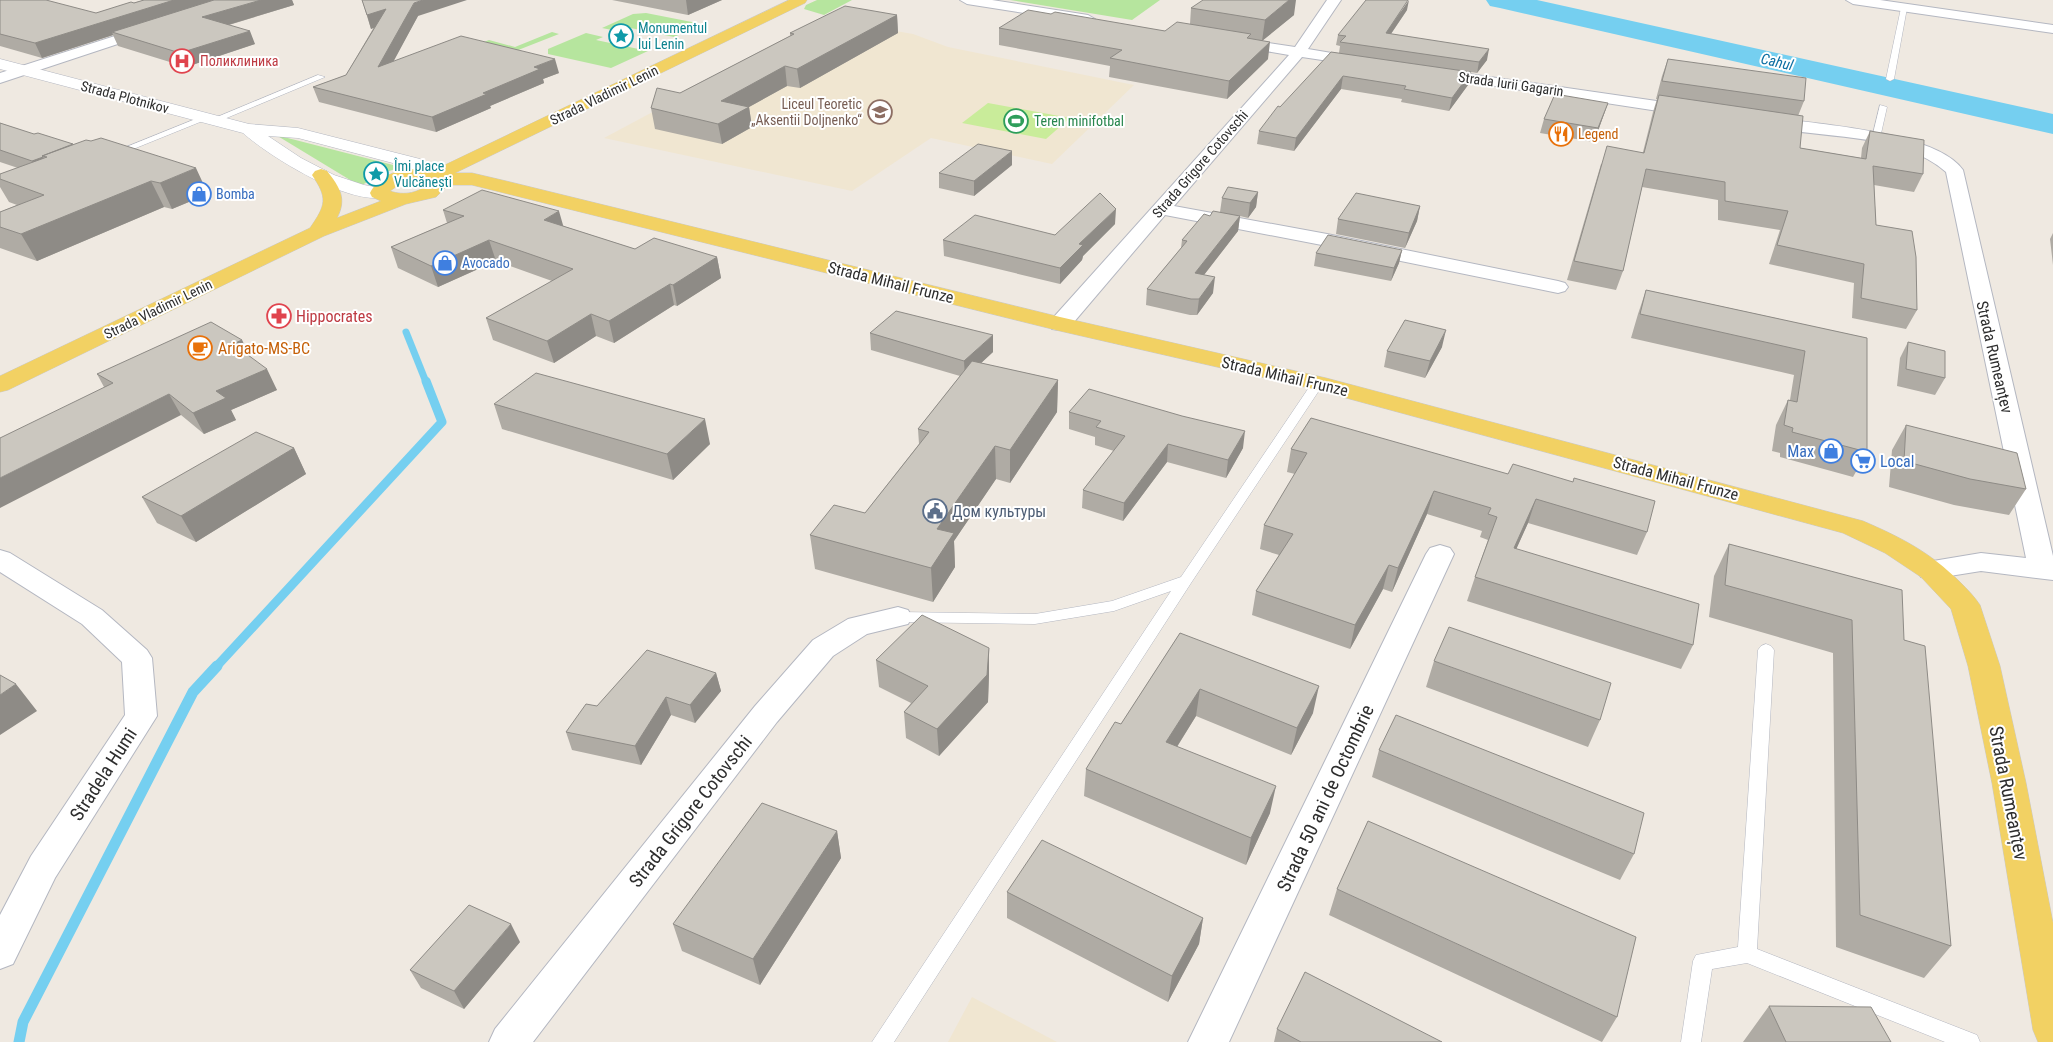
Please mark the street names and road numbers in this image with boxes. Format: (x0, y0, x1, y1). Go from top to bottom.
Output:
street label: Strada Vladimir Lenin (547, 62, 661, 128)
street label: Strada Iurii Gagarin (1457, 69, 1565, 99)
street label: Strada Plotnikov (79, 78, 171, 116)
street label: Strada Grigore Cotovschi (1149, 107, 1251, 221)
street label: Strada Mihail Frunze (826, 258, 956, 307)
street label: Strada Vladimir Lenin (101, 276, 215, 342)
street label: Strada Rumeanțev (1971, 299, 2017, 416)
street label: Strada Mihail Frunze (1220, 353, 1350, 400)
street label: Strada Mihail Frunze (1611, 453, 1741, 504)
street label: Strada 50 ani de Octombrie (1272, 701, 1379, 895)
street label: Stradela Humi (65, 724, 142, 825)
street label: Strada Rumeanțev (1984, 724, 2033, 862)
street label: Strada Grigore Cotovschi (624, 731, 757, 892)

